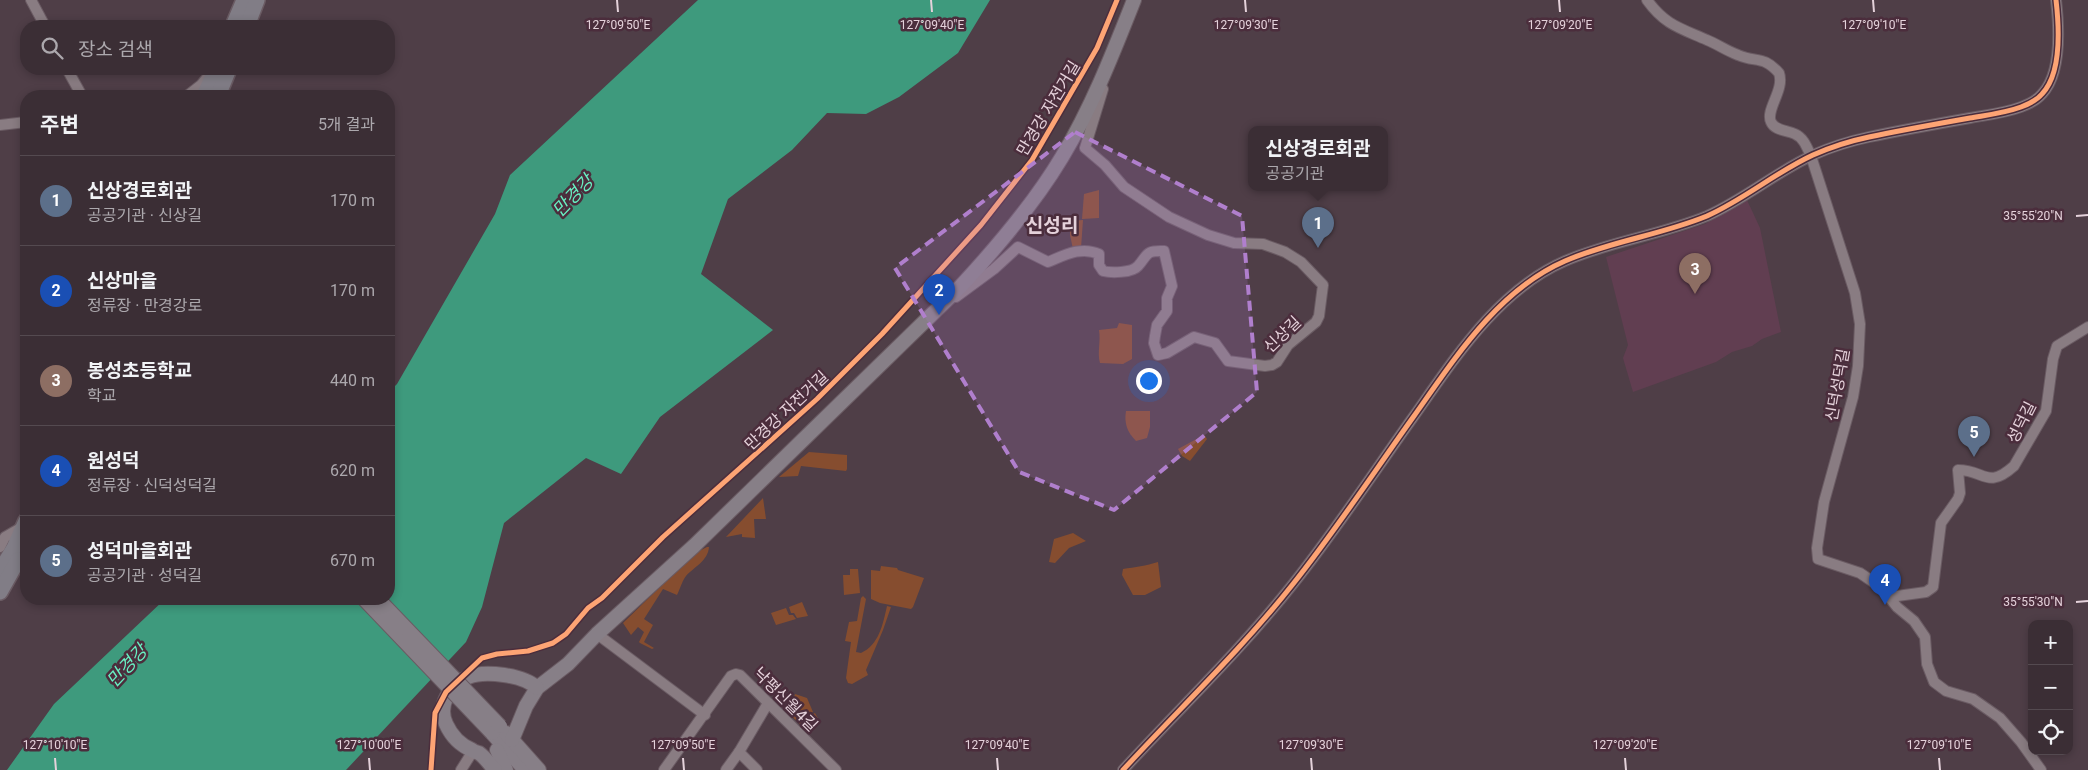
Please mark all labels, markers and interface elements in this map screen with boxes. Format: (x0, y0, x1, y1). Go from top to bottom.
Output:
text: 127°09'50"E (586, 18, 650, 32)
text: 127°09'40"E (900, 18, 964, 32)
text: 127°09'30"E (1214, 18, 1278, 32)
text: 127°09'20"E (1528, 18, 1592, 32)
text: 127°09'10"E (1842, 18, 1906, 32)
search box (20, 20, 395, 75)
icon: search (38, 34, 66, 62)
text: 장소 검색 (78, 38, 153, 61)
street label: 만경강 자전거길 (1013, 57, 1084, 159)
text: 주변 (40, 113, 79, 137)
text: 5개 결과 (318, 115, 375, 134)
popup (1248, 126, 1388, 191)
text: 신상경로회관 (1266, 137, 1370, 160)
text: 공공기관 (1266, 164, 1324, 183)
water label: 만경강 (548, 169, 599, 221)
text: 신상경로회관 (87, 179, 192, 202)
text: 1 (51, 191, 61, 210)
text: 170 m (330, 191, 375, 210)
text: 공공기관 · 신상길 (87, 206, 202, 225)
pin: 1 (1302, 207, 1334, 248)
text: 35°55'20"N (2003, 209, 2063, 223)
district label: 신성리 (1026, 214, 1078, 237)
pin: 3 (1679, 253, 1711, 294)
text: 신상마을 (87, 269, 157, 292)
pin: 2 (923, 274, 955, 315)
text: 2 (51, 281, 61, 300)
text: 170 m (330, 281, 375, 300)
text: 정류장 · 만경강로 (87, 296, 202, 315)
street label: 신상길 (1260, 312, 1305, 357)
street label: 신덕성덕길 (1822, 347, 1853, 423)
text: 봉성초등학교 (87, 359, 192, 382)
street label: 만경강 자전거길 (741, 367, 832, 454)
your location (1136, 368, 1162, 394)
text: 3 (51, 371, 61, 390)
text: 440 m (330, 371, 375, 390)
text: 학교 (87, 386, 116, 405)
street label: 성덕길 (2003, 398, 2040, 446)
pin: 5 (1958, 416, 1990, 457)
text: 원성덕 (87, 449, 139, 472)
text: 4 (51, 461, 61, 480)
text: 620 m (330, 461, 375, 480)
text: 정류장 · 신덕성덕길 (87, 476, 217, 495)
text: 성덕마을회관 (87, 539, 192, 562)
text: 5 (51, 551, 61, 570)
text: 670 m (330, 551, 375, 570)
pin: 4 (1869, 564, 1901, 605)
text: 공공기관 · 성덕길 (87, 566, 202, 585)
text: 35°55'30"N (2003, 595, 2063, 609)
map controls (2028, 620, 2073, 755)
button: + (2028, 620, 2073, 665)
water label: 만경강 (102, 639, 153, 691)
street label: 낙평신월4길 (750, 663, 822, 735)
button: − (2028, 665, 2073, 710)
button: locate (2028, 710, 2073, 755)
text: 127°10'10"E (23, 738, 87, 752)
text: 127°10'00"E (337, 738, 401, 752)
text: 127°09'50"E (651, 738, 715, 752)
text: 127°09'40"E (965, 738, 1029, 752)
text: 127°09'30"E (1279, 738, 1343, 752)
text: 127°09'20"E (1593, 738, 1657, 752)
text: 127°09'10"E (1907, 738, 1971, 752)

